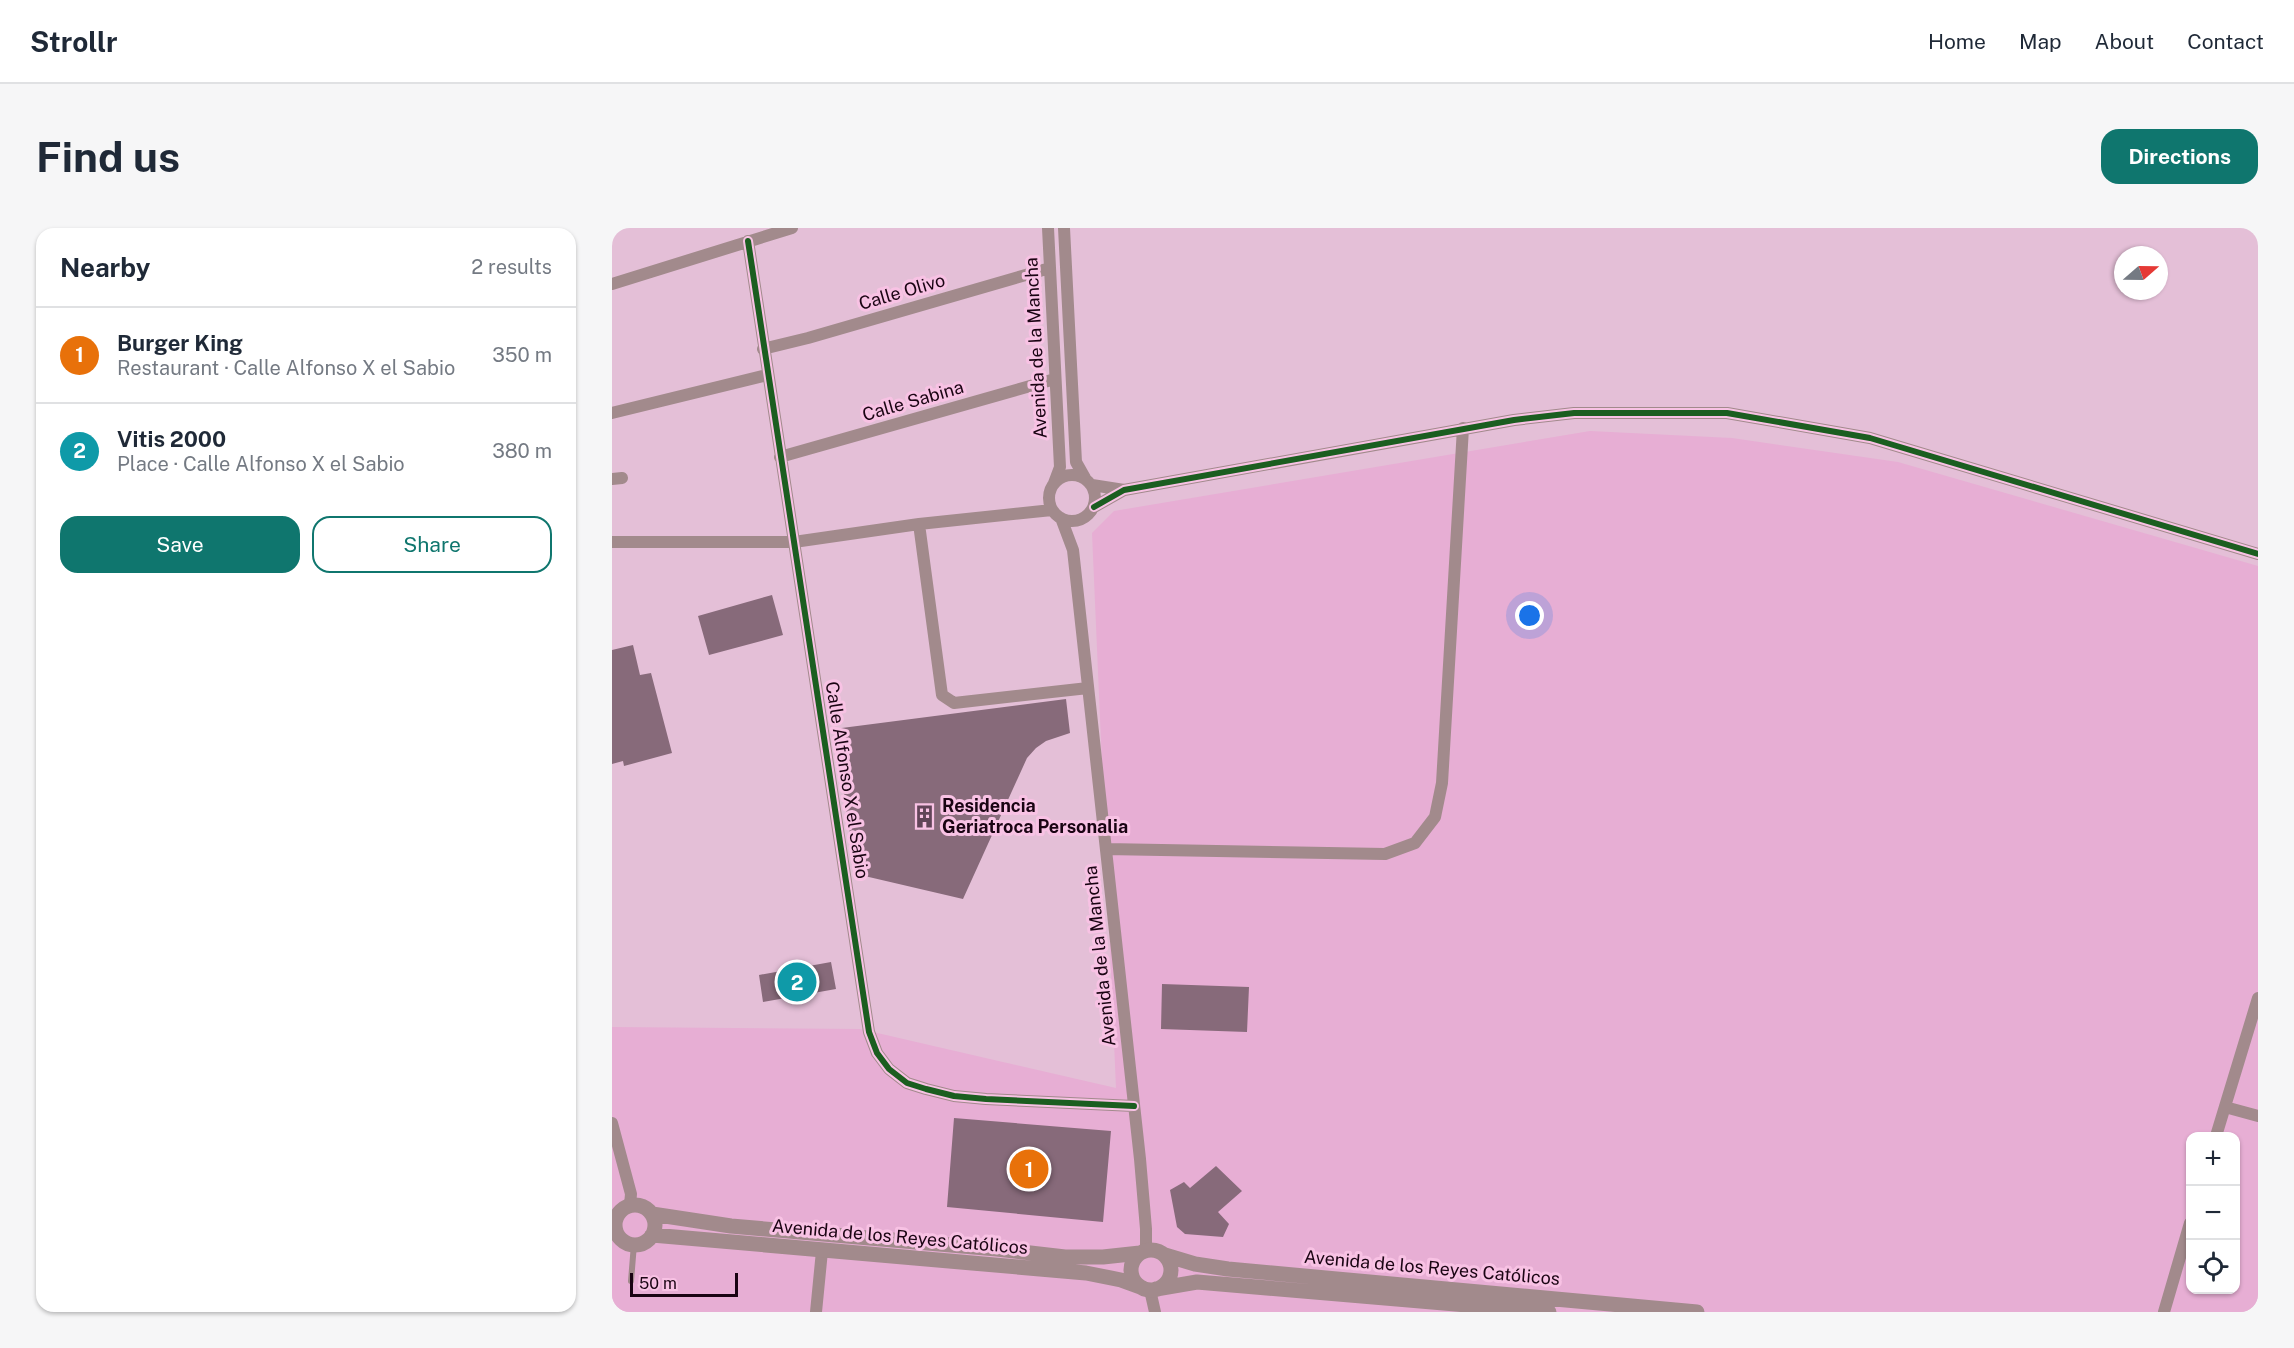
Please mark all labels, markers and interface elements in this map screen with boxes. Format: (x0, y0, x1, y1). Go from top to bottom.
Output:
text: Strollr (30, 25, 118, 58)
text: Home (1928, 29, 1986, 54)
text: Map (2019, 29, 2062, 54)
text: About (2095, 29, 2154, 54)
text: Contact (2187, 29, 2264, 54)
button: Directions (2101, 129, 2258, 184)
text: Find us (36, 132, 180, 181)
north arrow (2114, 246, 2168, 300)
text: Nearby (60, 252, 150, 283)
text: 2 results (471, 255, 552, 279)
street label: Avenida de la Mancha (1020, 257, 1051, 439)
street label: Calle Olivo (856, 269, 947, 314)
text: Burger King (117, 330, 243, 356)
text: 1 (75, 343, 84, 367)
text: 350 m (492, 343, 552, 367)
text: Restaurant · Calle Alfonso X el Sabio (117, 356, 455, 380)
street label: Calle Sabina (860, 376, 966, 425)
text: Vitis 2000 (117, 426, 226, 452)
text: 2 (73, 439, 86, 463)
text: 380 m (492, 439, 552, 463)
text: Place · Calle Alfonso X el Sabio (117, 452, 405, 476)
button: Save (60, 516, 300, 573)
button: Share (312, 516, 552, 573)
your location (1515, 601, 1544, 630)
street label: Calle Alfonso X el Sabio (822, 680, 873, 880)
place label: Residencia Geriatroca Personalia (942, 795, 1128, 837)
building icon: Residencia Geriatroca Personalia (911, 803, 937, 829)
street label: Avenida de la Mancha (1080, 865, 1119, 1047)
pin: 2 (778, 960, 816, 1005)
map controls (2186, 1132, 2240, 1294)
button: + (2186, 1132, 2240, 1186)
pin: 1 (1010, 1146, 1048, 1192)
button: − (2186, 1186, 2240, 1240)
street label: Avenida de los Reyes Católicos (771, 1215, 1029, 1258)
button: locate (2186, 1240, 2240, 1294)
street label: Avenida de los Reyes Católicos (1303, 1246, 1561, 1289)
scale bar (630, 1270, 738, 1298)
text: 50 m (639, 1274, 677, 1293)

